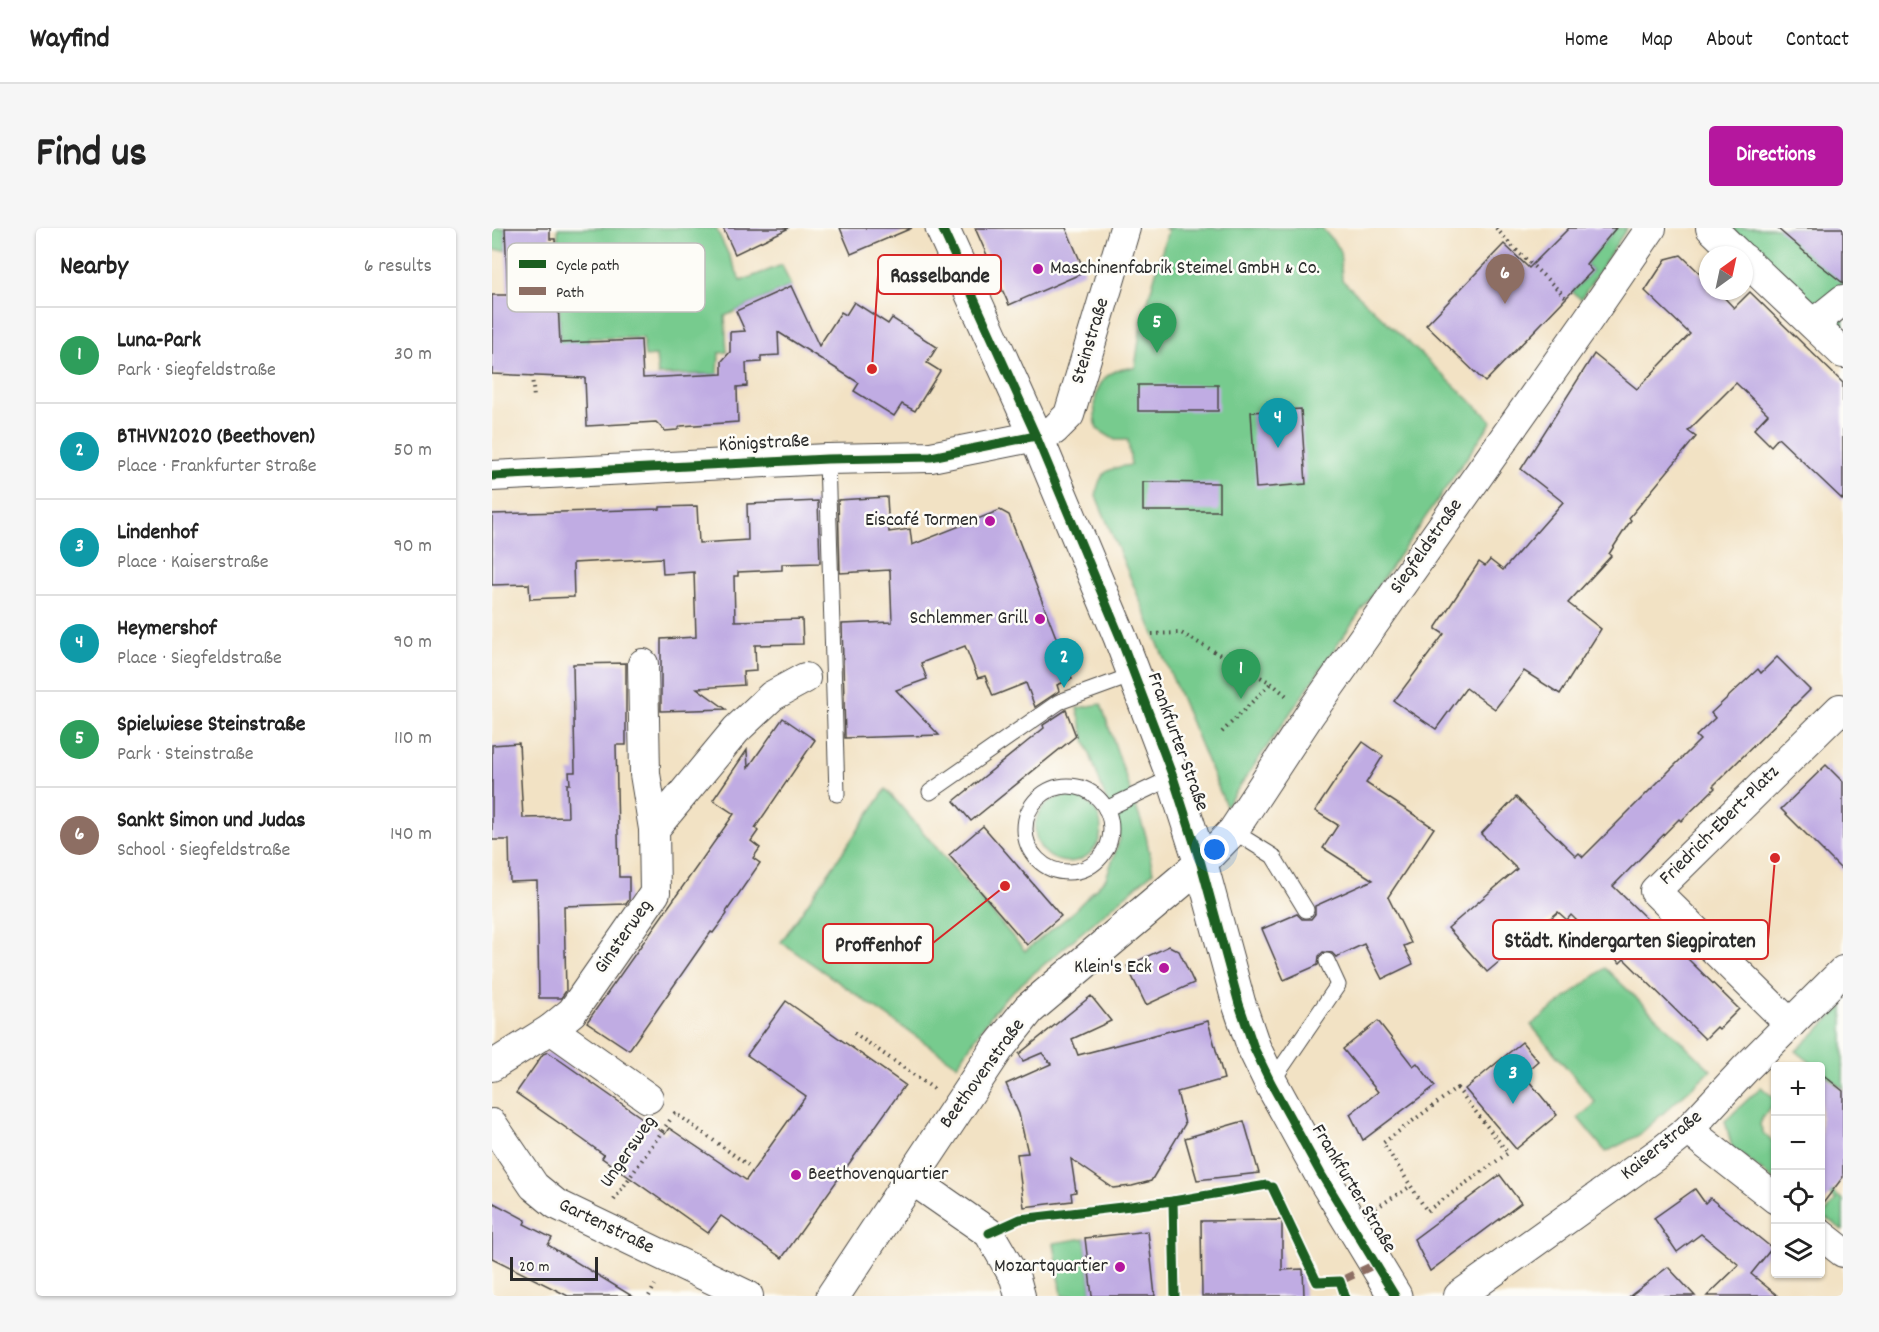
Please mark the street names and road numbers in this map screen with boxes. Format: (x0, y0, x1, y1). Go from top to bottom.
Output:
street label: Steinstraße (1065, 294, 1117, 388)
street label: Königstraße (718, 428, 810, 460)
street label: Siegfeldstraße (1384, 493, 1470, 600)
street label: Frankfurter Straße (1139, 669, 1215, 815)
street label: Friedrich-Ebert-Platz (1654, 759, 1787, 892)
street label: Ginsterweg (588, 894, 660, 980)
street label: Beethovenstraße (934, 1013, 1033, 1135)
street label: Kaiserstraße (1615, 1104, 1709, 1188)
street label: Ungersweg (594, 1110, 664, 1194)
street label: Frankfurter Straße (1303, 1119, 1403, 1259)
street label: Gartenstraße (553, 1192, 659, 1262)

